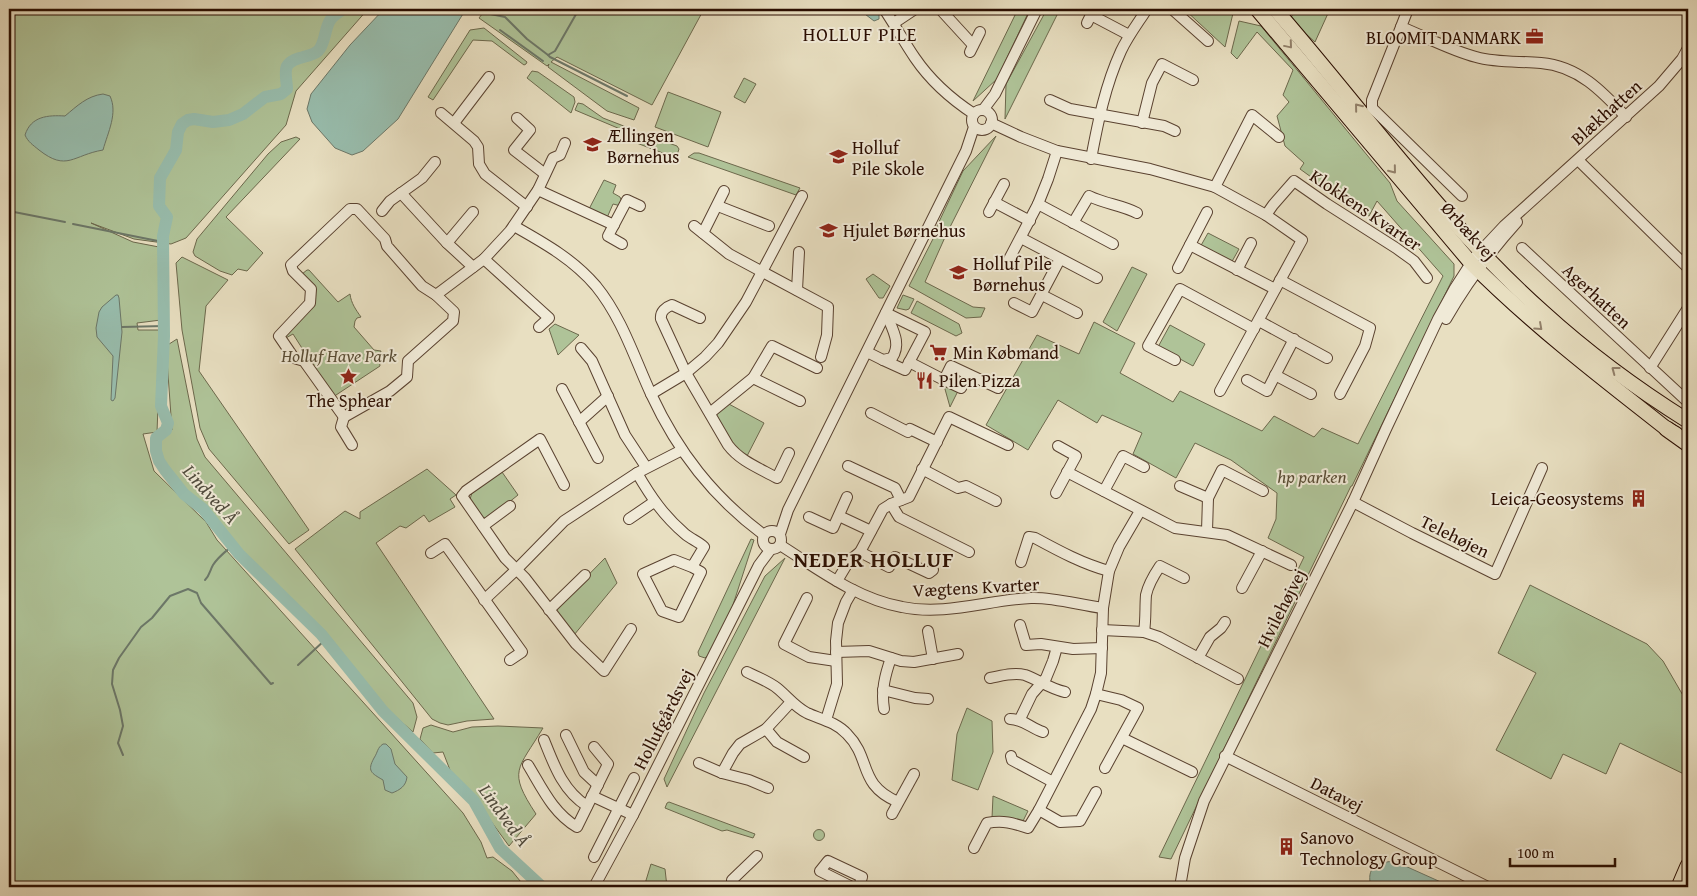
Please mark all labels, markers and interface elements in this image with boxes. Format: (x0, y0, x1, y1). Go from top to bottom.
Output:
district label: HOLLUF PILE (803, 20, 917, 48)
place label: BLOOMIT DANMARK (1366, 24, 1521, 51)
office icon: BLOOMIT DANMARK (1525, 27, 1545, 47)
one-way arrow (1283, 40, 1292, 49)
street label: Blækhatten (1565, 73, 1647, 151)
one-way arrow (1355, 104, 1363, 113)
place label: Ællingen Børnehus (607, 122, 679, 170)
place label: Holluf Pile Skole (852, 134, 924, 182)
school or university icon: Ællingen Børnehus (583, 135, 603, 155)
school or university icon: Holluf Pile Skole (828, 147, 848, 167)
street label: Klokkens Kvarter (1305, 162, 1428, 258)
one-way arrow (1387, 165, 1396, 174)
street label: Ørbækvej (1435, 195, 1503, 267)
place label: Hjulet Børnehus (843, 217, 966, 244)
school or university icon: Hjulet Børnehus (819, 220, 839, 240)
place label: Holluf Pile Børnehus (973, 250, 1052, 298)
street label: Agerhatten (1556, 257, 1638, 335)
school or university icon: Holluf Pile Børnehus (949, 263, 969, 283)
one-way arrow (1534, 321, 1543, 330)
place label: Min Købmand (953, 339, 1059, 366)
park label: Holluf Have Park (280, 342, 398, 369)
supermarket icon: Min Købmand (929, 342, 949, 362)
place icon: The Sphear (339, 367, 359, 387)
place label: Pilen Pizza (939, 367, 1021, 394)
one-way arrow (1611, 367, 1621, 376)
restaurant icon: Pilen Pizza (915, 370, 935, 390)
place label: The Sphear (306, 387, 392, 414)
water label: Lindved Å (176, 457, 246, 530)
park label: hp parken (1277, 463, 1347, 490)
place label: Leica-Geosystems (1491, 485, 1624, 512)
building icon: Leica-Geosystems (1628, 488, 1648, 508)
street label: Telehøjen (1416, 508, 1494, 564)
district label: NEDER HOLLUF (793, 543, 955, 575)
street label: Hvilehøjvej (1250, 564, 1312, 652)
street label: Vægtens Kvarter (912, 570, 1041, 604)
street label: Hollufgårdsvej (626, 664, 700, 774)
street label: Datavej (1306, 769, 1368, 819)
water label: Lindved Å (472, 777, 538, 853)
place label: Sanovo Technology Group (1300, 824, 1438, 872)
scale bar (1510, 836, 1614, 868)
building icon: Sanovo Technology Group (1276, 837, 1296, 857)
text: 100 m (1517, 842, 1555, 863)

